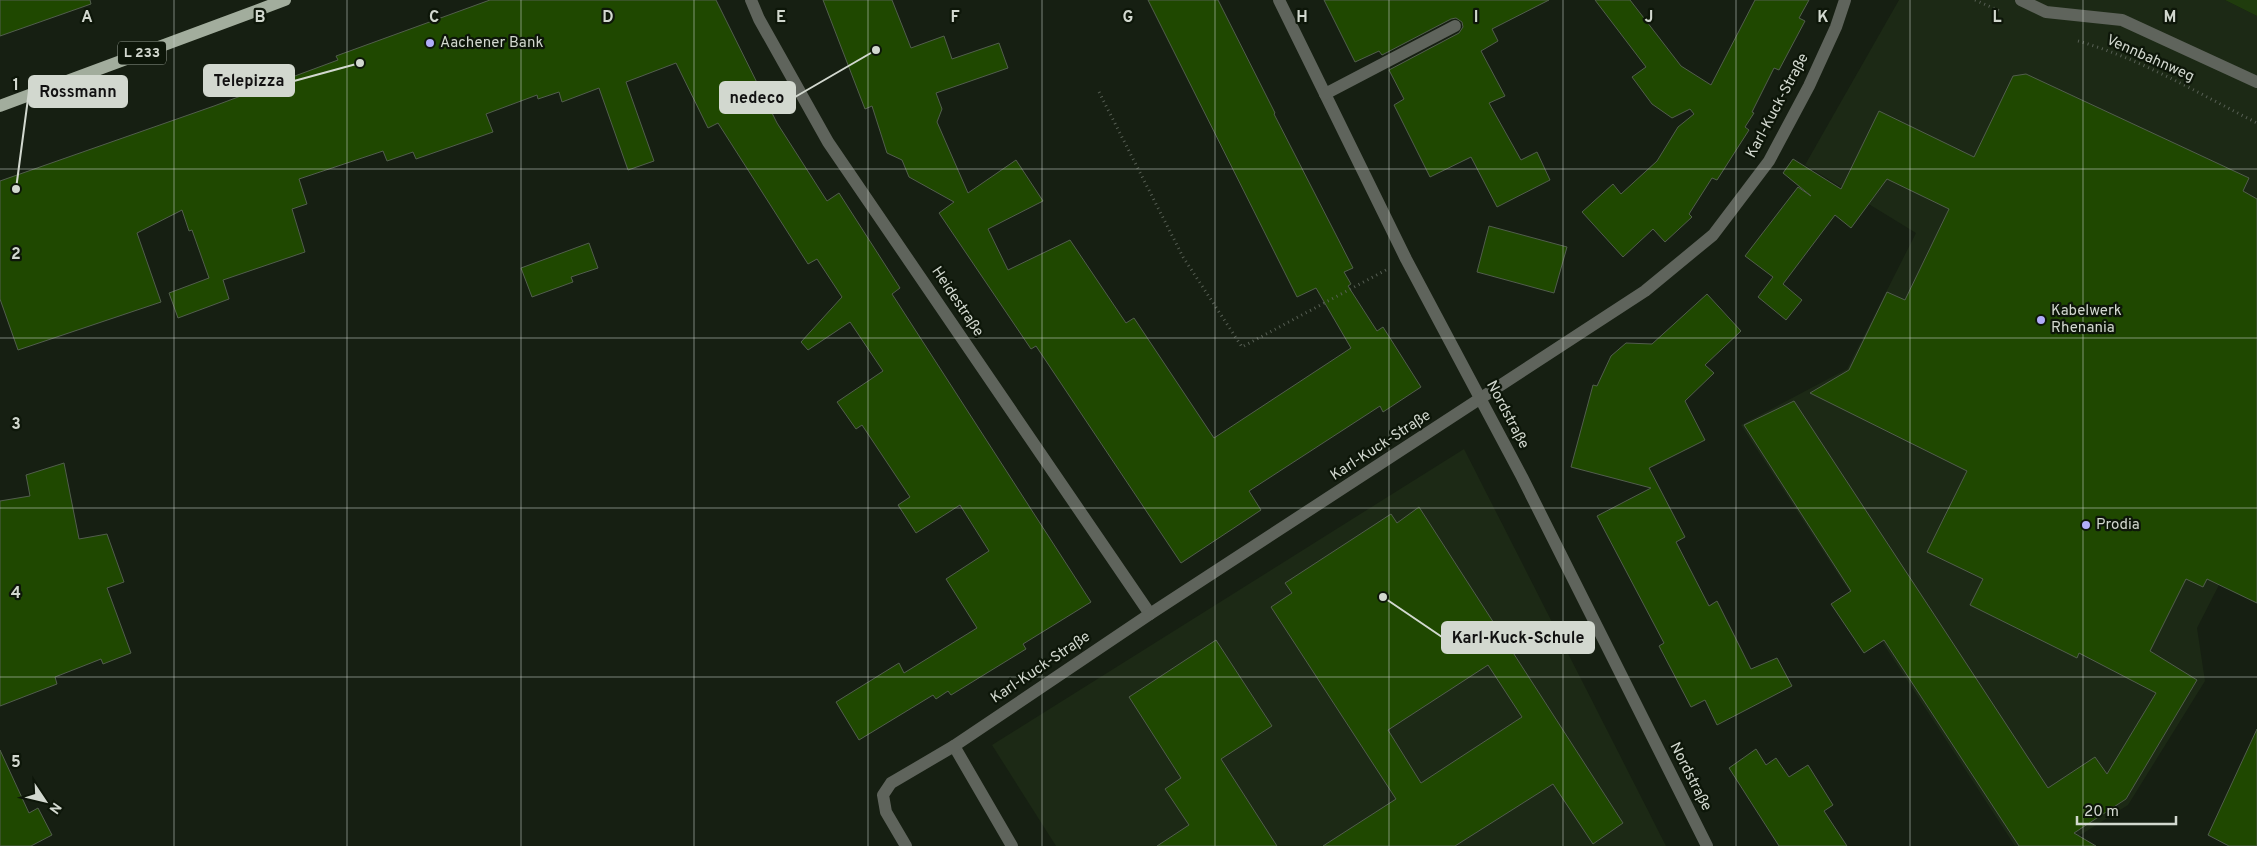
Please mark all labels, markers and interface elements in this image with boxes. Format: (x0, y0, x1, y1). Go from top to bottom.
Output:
text: A (81, 8, 93, 28)
text: B (254, 8, 266, 28)
text: C (429, 8, 439, 28)
text: D (602, 8, 614, 28)
text: E (776, 8, 786, 28)
text: F (950, 8, 960, 28)
text: G (1123, 8, 1133, 28)
text: H (1296, 8, 1308, 28)
text: I (1474, 8, 1478, 28)
text: J (1645, 8, 1653, 28)
text: K (1817, 8, 1829, 28)
text: L (1992, 8, 2002, 28)
text: M (2164, 8, 2176, 28)
street label: Vennbahnweg (2103, 31, 2197, 87)
place label: Aachener Bank (440, 34, 543, 53)
marker: Aachener Bank (424, 37, 436, 49)
road number: L 233 (118, 42, 166, 64)
street label: Karl-Kuck-Straße (1742, 50, 1814, 162)
callout: Telepizza (204, 65, 294, 96)
text: Telepizza (214, 72, 284, 92)
text: 1 (13, 76, 19, 96)
callout: Rossmann (29, 76, 127, 107)
callout: nedeco (720, 82, 795, 113)
text: Rossmann (39, 83, 117, 103)
text: nedeco (730, 89, 784, 109)
text: 2 (11, 245, 21, 265)
street label: Heidestraße (927, 263, 987, 341)
place label: Kabelwerk Rhenania (2051, 302, 2122, 338)
marker: Kabelwerk Rhenania (2035, 314, 2047, 326)
street label: Nordstraße (1481, 378, 1533, 452)
street label: Karl-Kuck-Straße (1327, 406, 1435, 486)
text: 3 (11, 415, 21, 435)
place label: Prodia (2096, 516, 2140, 535)
marker: Prodia (2080, 519, 2092, 531)
text: 4 (11, 584, 21, 604)
callout: Karl-Kuck-Schule (1442, 622, 1594, 653)
street label: Karl-Kuck-Straße (988, 628, 1094, 708)
text: Karl-Kuck-Schule (1452, 629, 1584, 649)
street label: Nordstraße (1665, 739, 1715, 815)
text: 5 (11, 753, 21, 773)
north arrow (20, 776, 70, 826)
scale bar (2077, 794, 2176, 826)
text: N (45, 799, 64, 817)
text: 20 m (2084, 803, 2119, 822)

